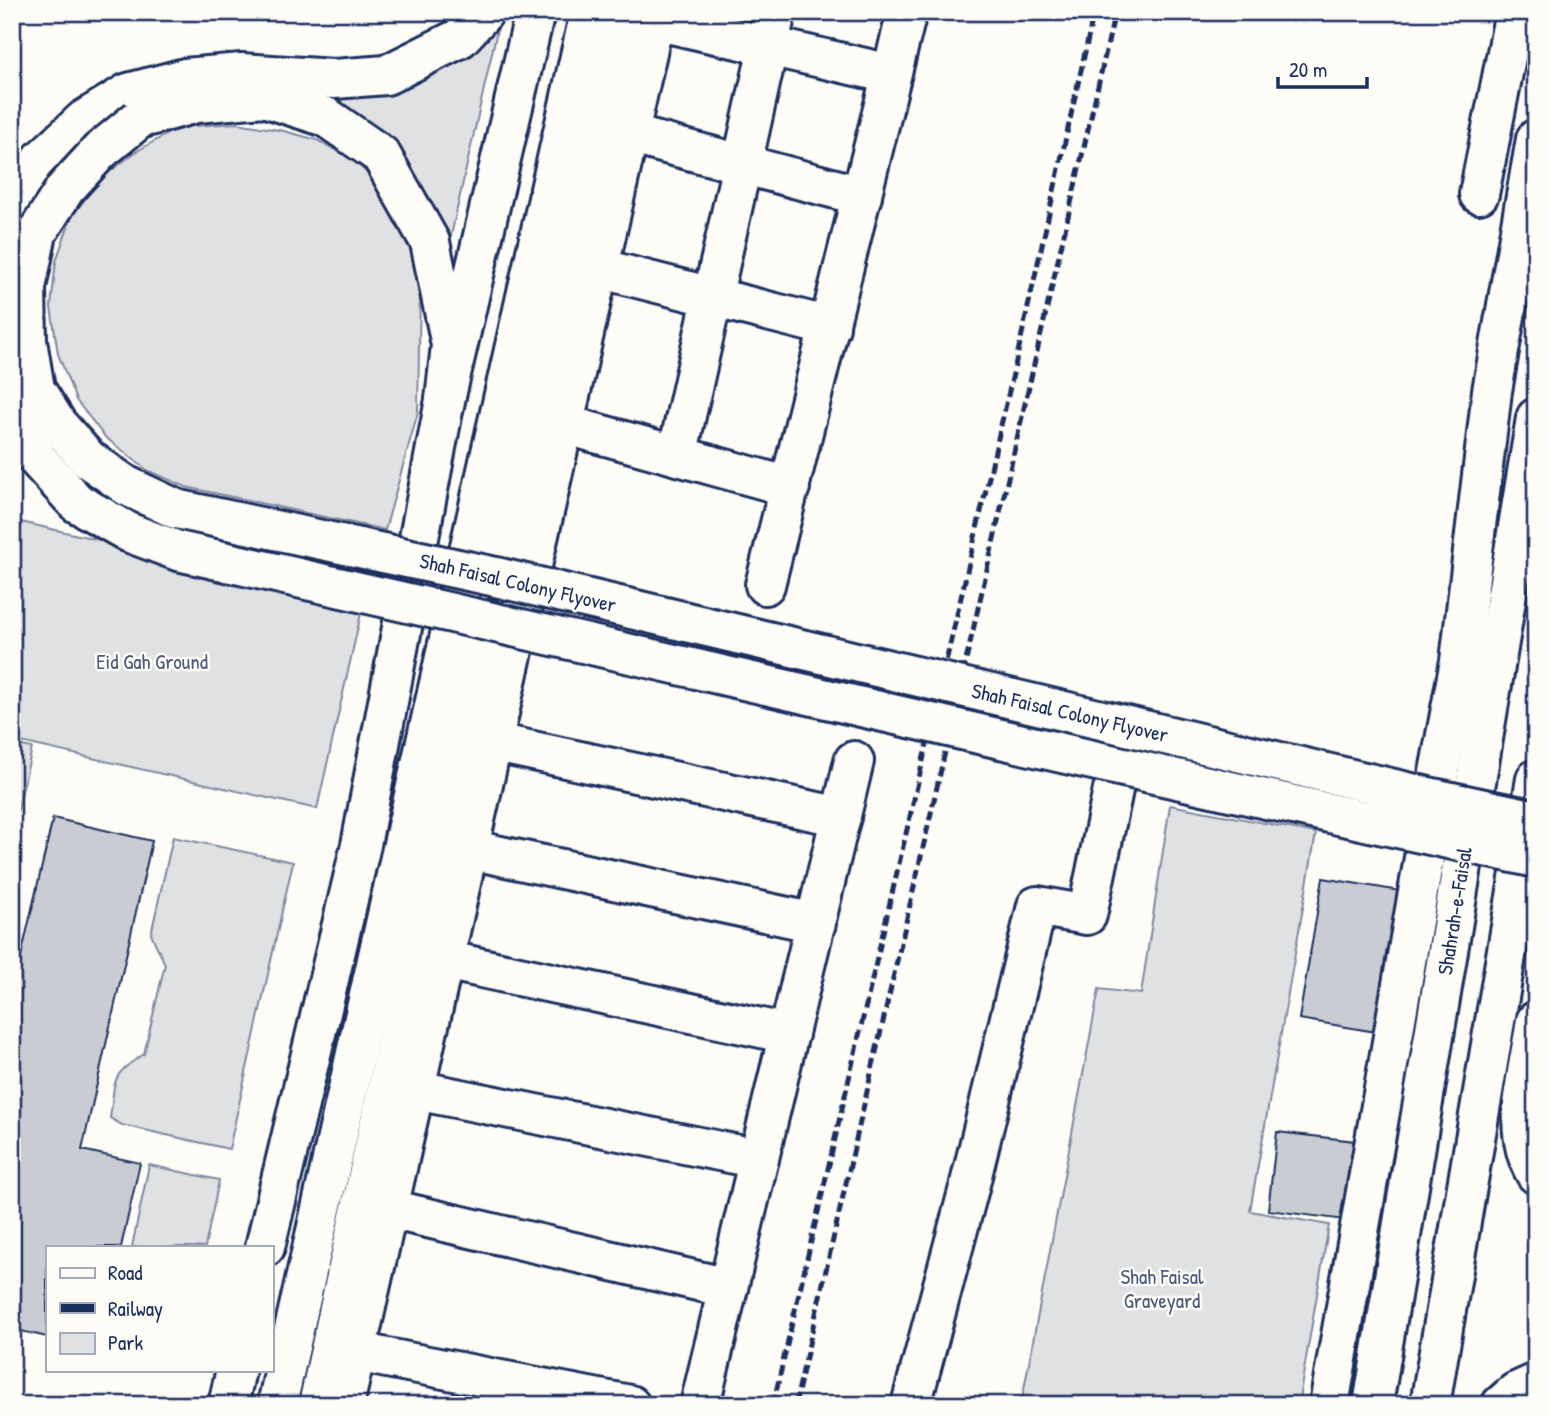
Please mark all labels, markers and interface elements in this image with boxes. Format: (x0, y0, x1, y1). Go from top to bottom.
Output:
scale bar (1278, 46, 1368, 90)
text: 20 m (1289, 55, 1327, 84)
street label: Shah Faisal Colony Flyover (417, 546, 619, 619)
park label: Eid Gah Ground (96, 647, 208, 676)
street label: Shah Faisal Colony Flyover (969, 676, 1171, 749)
street label: Shahrah-e-Faisal (1430, 845, 1479, 977)
legend (46, 1246, 273, 1372)
text: Road (108, 1258, 142, 1287)
park label: Shah Faisal Graveyard (1120, 1262, 1204, 1315)
text: Railway (108, 1294, 163, 1323)
text: Park (108, 1328, 143, 1357)

